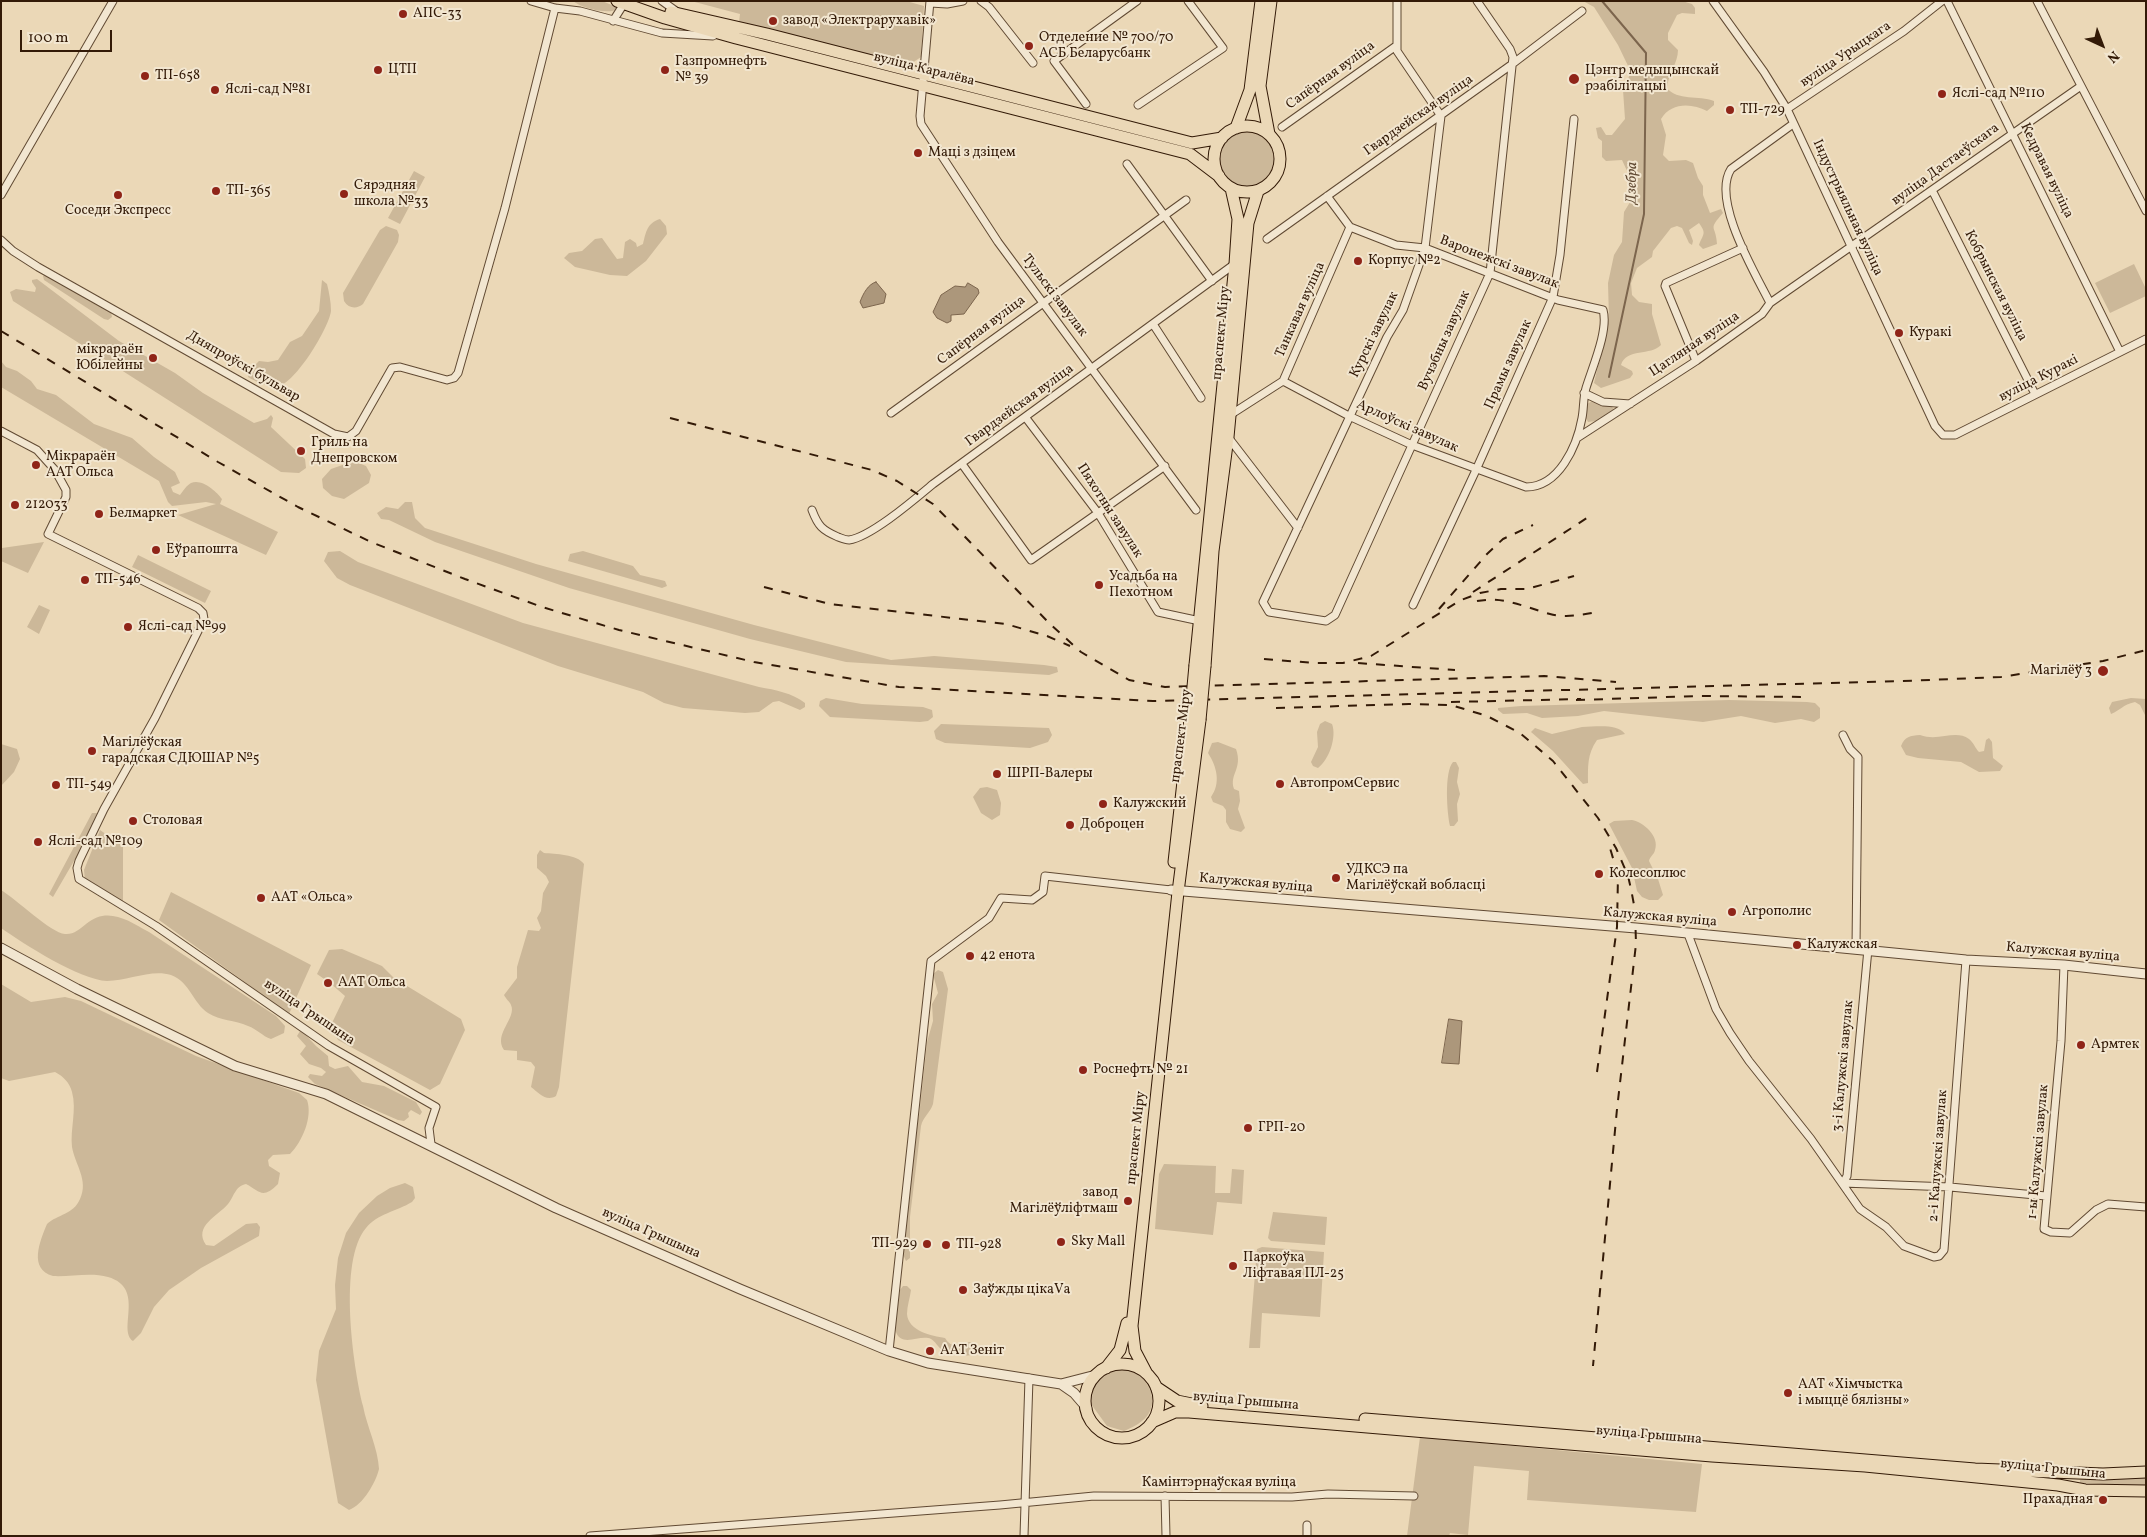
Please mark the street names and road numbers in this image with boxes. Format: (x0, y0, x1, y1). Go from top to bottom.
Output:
street label: вуліца Урыцкага (1797, 18, 1895, 92)
street label: Сапёрная вуліца (1283, 38, 1379, 114)
street label: вуліца Каралёва (872, 49, 976, 91)
street label: Гвардзейская вуліца (1361, 72, 1477, 160)
street label: вуліца Дастаеўскага (1889, 120, 2003, 210)
street label: Кедравая вуліца (2016, 121, 2076, 221)
street label: Індустрыяльная вуліца (1808, 137, 1886, 279)
street label: Кобрынская вуліца (1960, 228, 2030, 344)
street label: Варонежскі завулак (1437, 233, 1561, 293)
street label: Тульскі завулак (1018, 252, 1090, 340)
street label: Танкавая вуліца (1272, 260, 1330, 360)
street label: праспект Міру (1210, 285, 1234, 381)
street label: Вучэбны завулак (1415, 288, 1475, 394)
street label: Курскі завулак (1347, 289, 1403, 381)
street label: Сапёрная вуліца (935, 292, 1029, 370)
street label: Цагляная вуліца (1647, 309, 1743, 381)
street label: Прамы завулак (1482, 318, 1536, 412)
street label: Дняпроўскі бульвар (183, 328, 303, 406)
street label: вуліца Куракі (1997, 352, 2081, 406)
street label: Гвардзейская вуліца (962, 361, 1078, 451)
street label: Арлоўскі завулак (1353, 397, 1461, 457)
street label: Пяхотны завулак (1072, 461, 1146, 561)
street label: праспект Міру (1168, 688, 1196, 784)
street label: Калужская вуліца (1198, 871, 1314, 897)
street label: Калужская вуліца (1602, 905, 1718, 931)
street label: Калужская вуліца (2005, 940, 2121, 966)
street label: вуліца Грышына (260, 976, 358, 1050)
street label: 3-і Калужскі завулак (1830, 999, 1858, 1133)
street label: 1-ы Калужскі завулак (2025, 1084, 2053, 1220)
street label: 2-і Калужскі завулак (1926, 1089, 1952, 1223)
street label: праспект Міру (1124, 1090, 1150, 1186)
street label: вуліца Грышына (599, 1205, 703, 1263)
street label: вуліца Грышына (1192, 1389, 1300, 1415)
street label: вуліца Грышына (1595, 1423, 1703, 1449)
street label: вуліца Грышына (1999, 1456, 2107, 1484)
street label: Камінтэрнаўская вуліца (1142, 1475, 1296, 1491)

